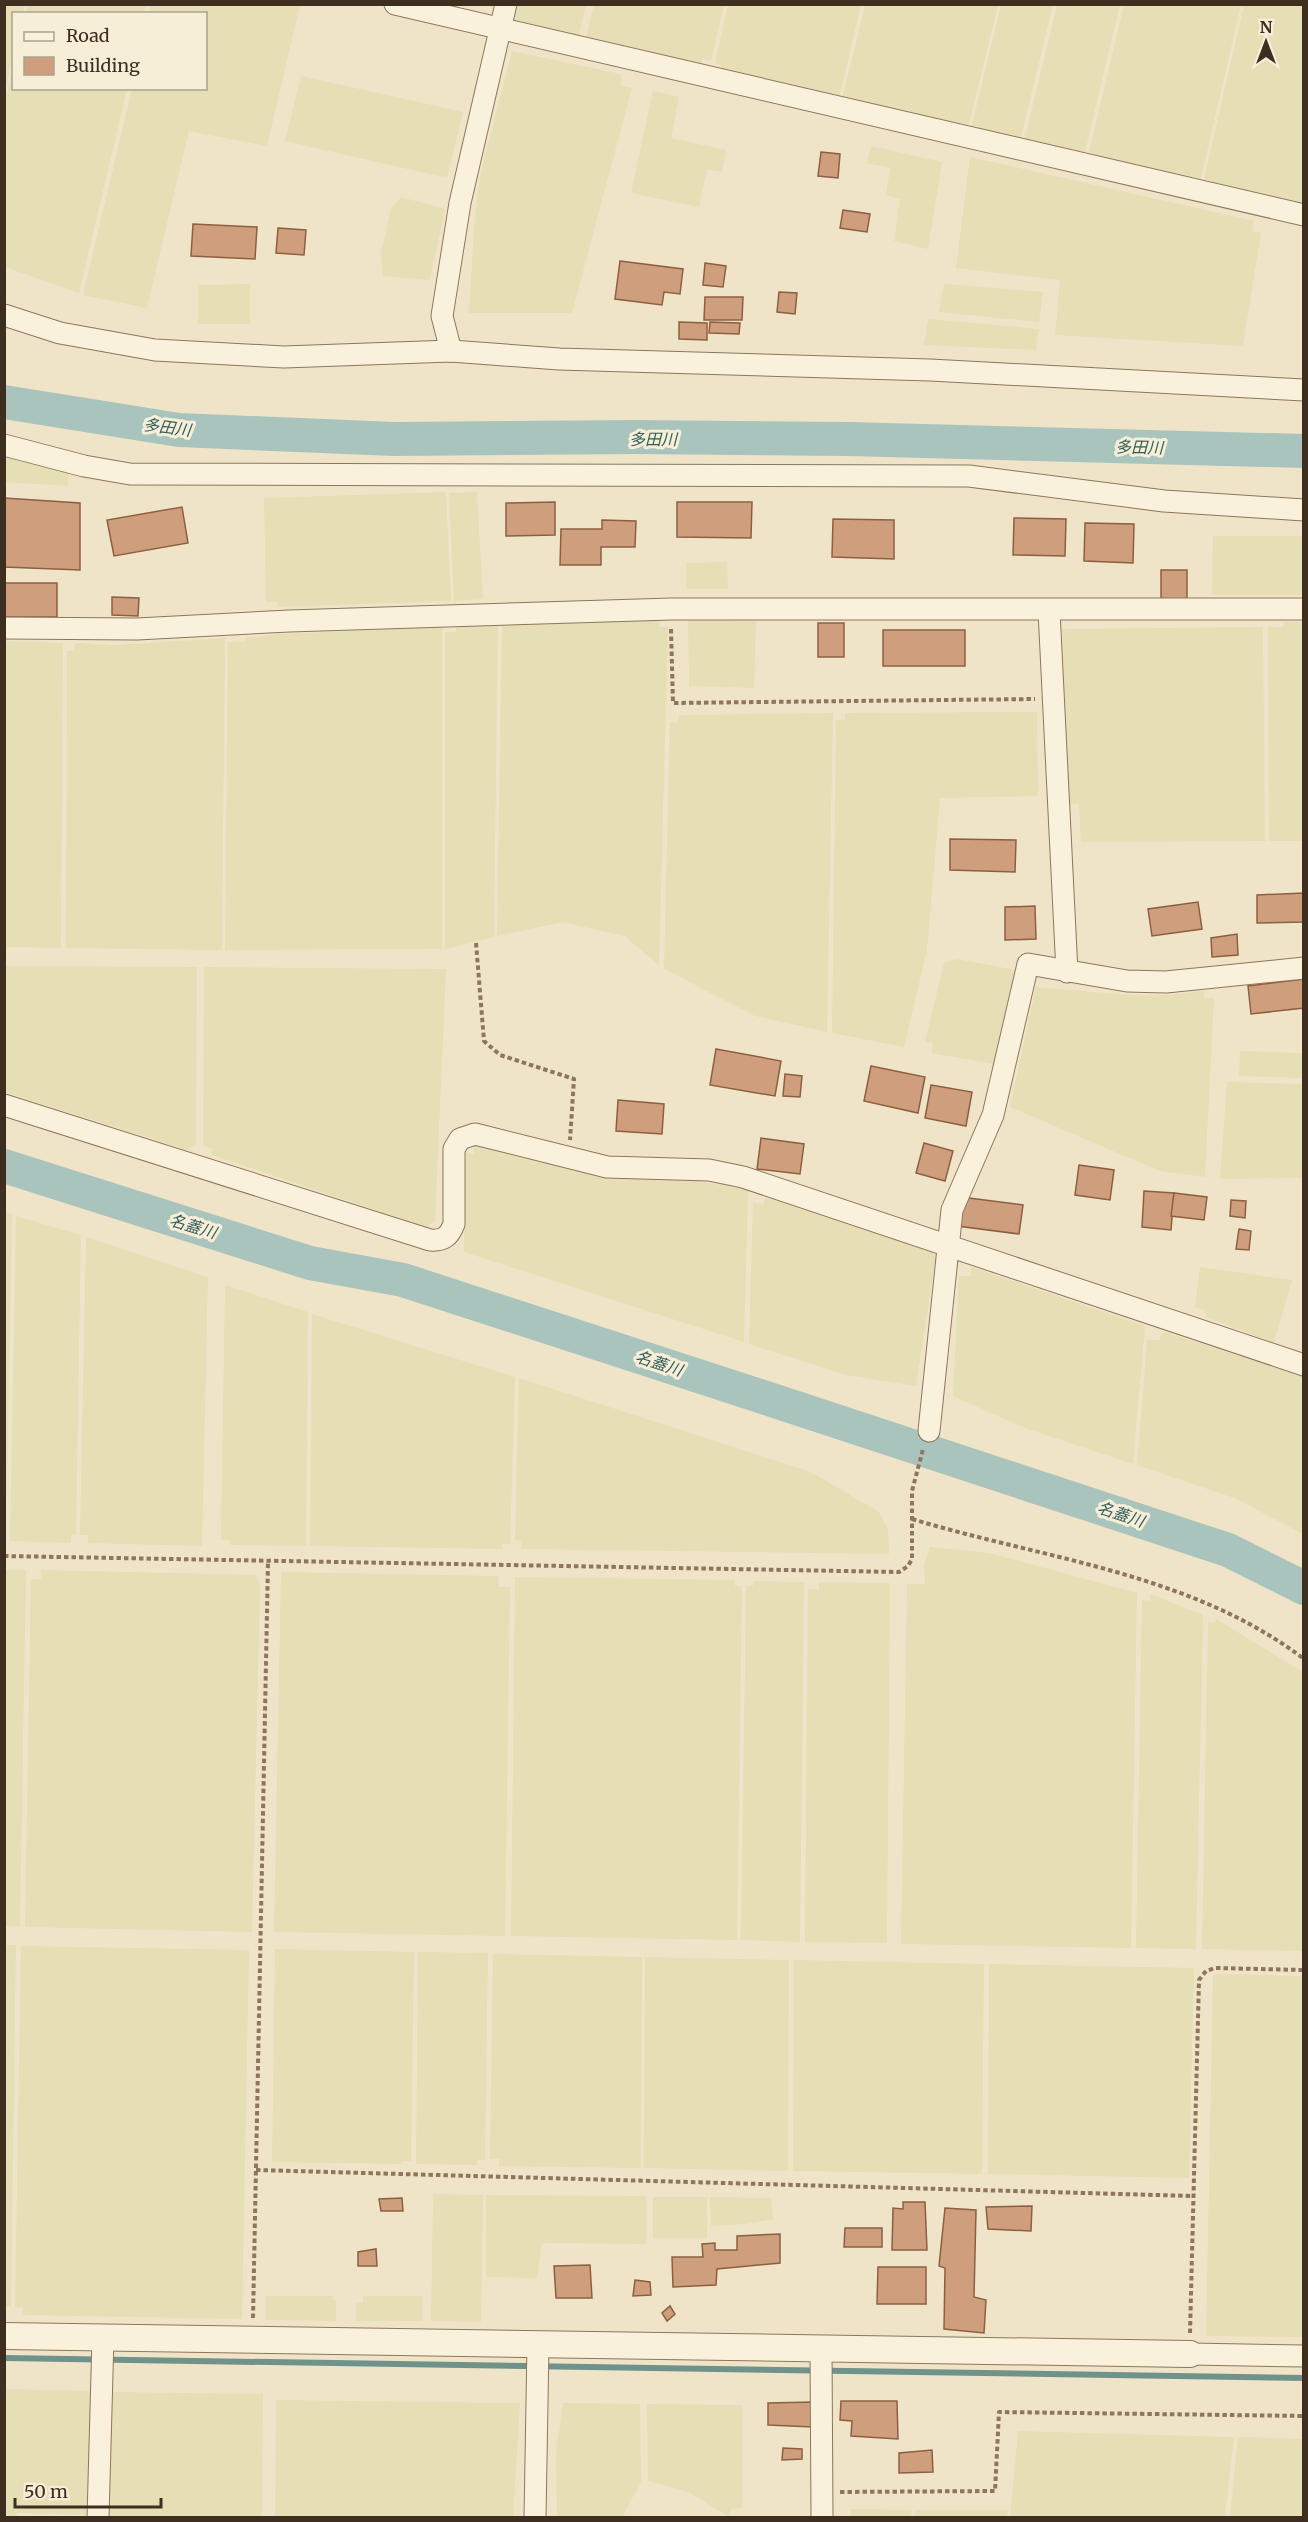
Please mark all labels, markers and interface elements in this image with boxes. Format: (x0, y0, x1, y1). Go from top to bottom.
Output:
legend (12, 12, 207, 90)
north arrow (1236, 12, 1296, 72)
text: N (1260, 17, 1273, 37)
text: Road (66, 24, 110, 47)
text: Building (66, 54, 140, 77)
water label: 多田川 (142, 414, 194, 440)
water label: 多田川 (629, 429, 679, 449)
water label: 多田川 (1115, 437, 1165, 457)
water label: 名蓋川 (167, 1209, 221, 1243)
water label: 名蓋川 (633, 1346, 687, 1381)
water label: 名蓋川 (1095, 1497, 1149, 1532)
scale bar (15, 2471, 160, 2509)
text: 50 m (24, 2480, 68, 2503)

